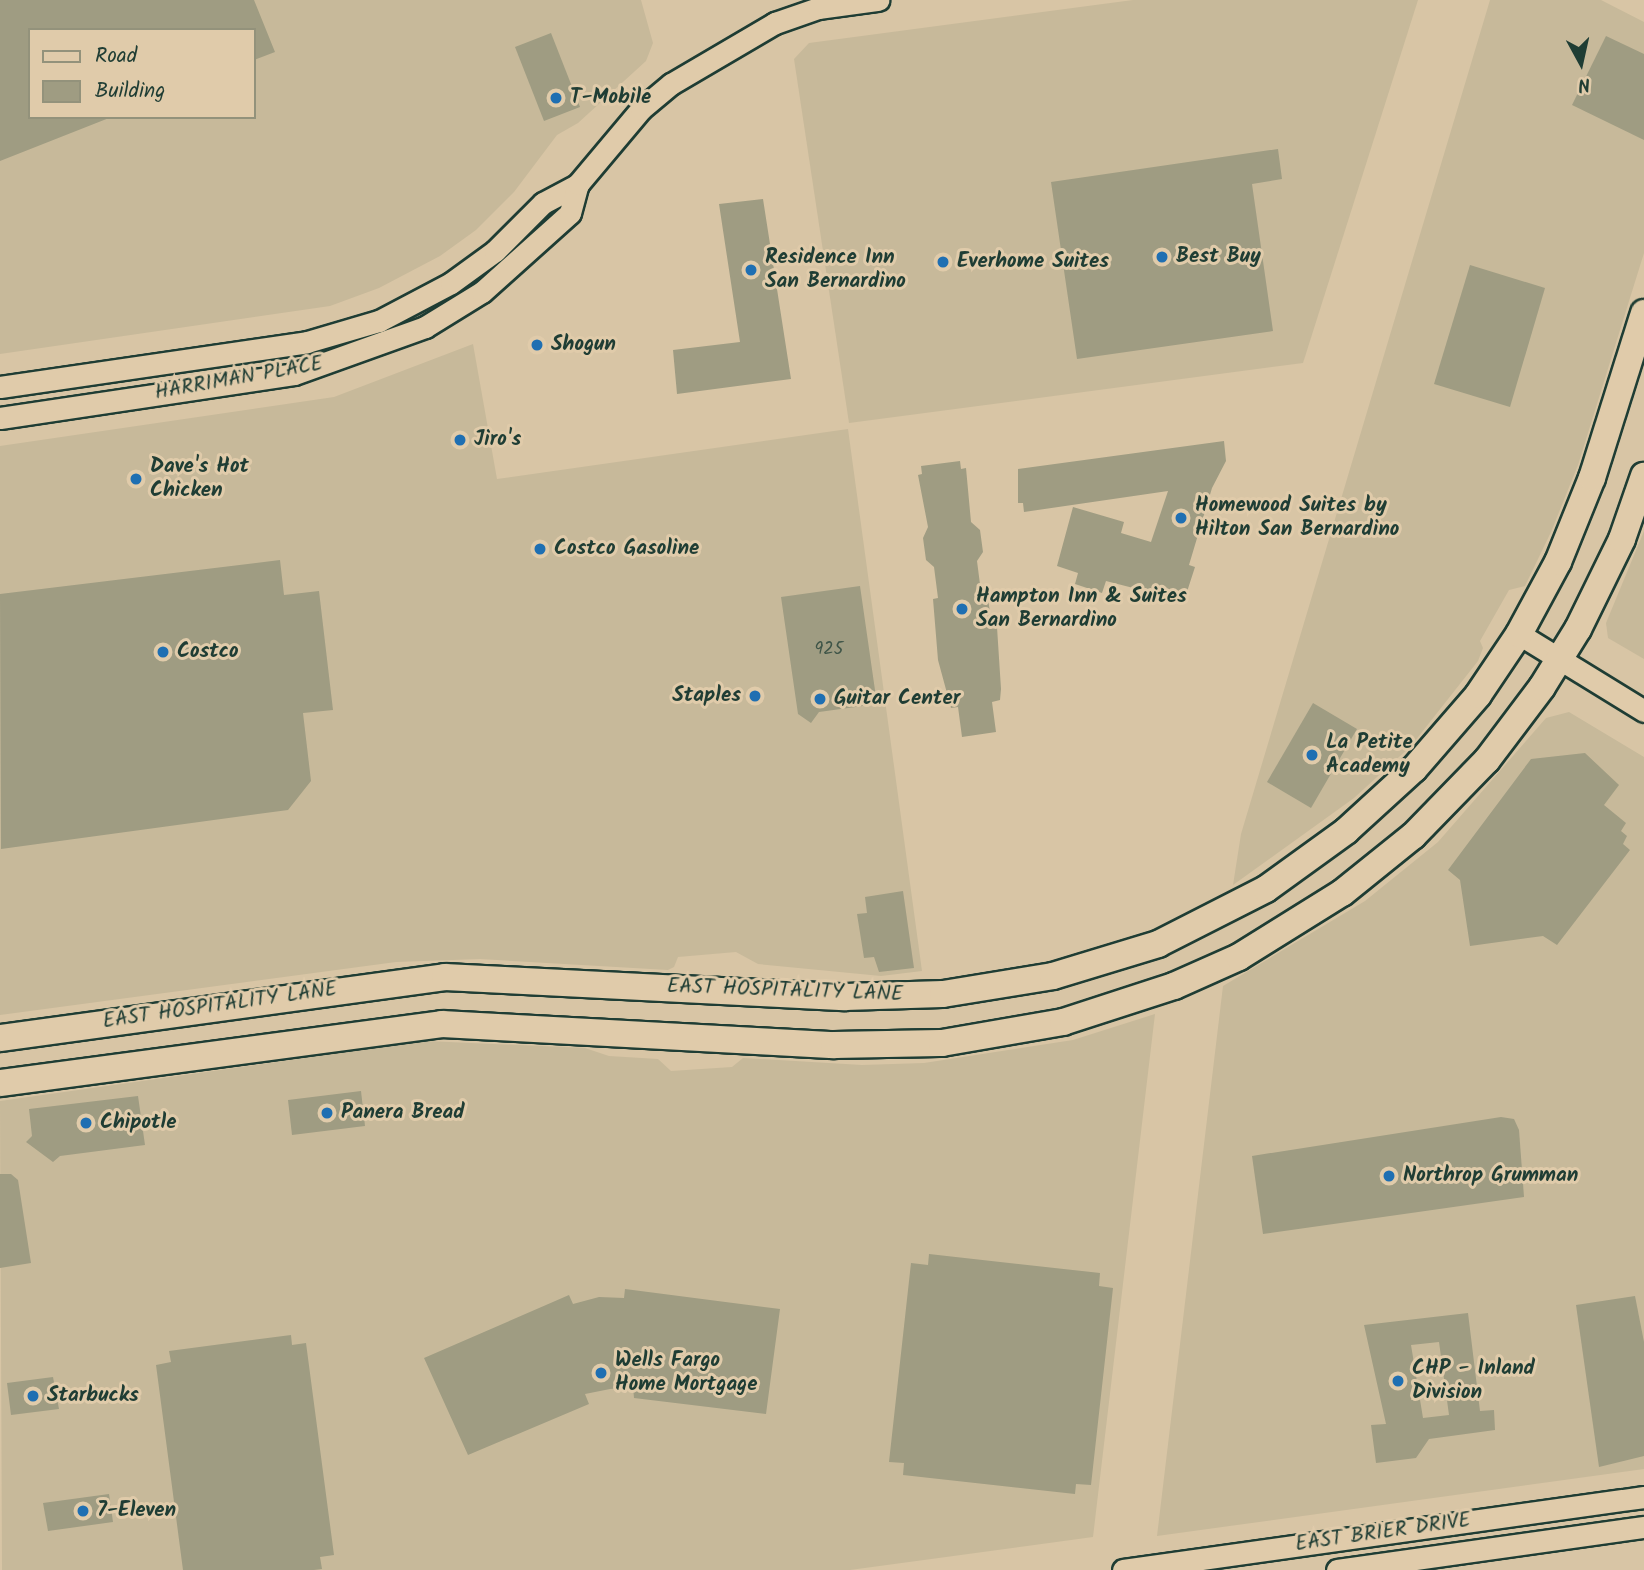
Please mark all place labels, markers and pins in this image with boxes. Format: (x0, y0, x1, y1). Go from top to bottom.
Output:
place label: T-Mobile (570, 85, 651, 111)
marker: T-Mobile (548, 90, 564, 106)
place label: Best Buy (1176, 244, 1261, 270)
place label: Residence Inn San Bernardino (765, 245, 906, 295)
place label: Everhome Suites (957, 249, 1109, 275)
marker: Best Buy (1154, 249, 1170, 265)
marker: Everhome Suites (935, 254, 951, 270)
marker: Residence Inn San Bernardino (743, 262, 759, 278)
place label: Shogun (551, 332, 616, 358)
marker: Shogun (529, 337, 545, 353)
place label: Jiro's (474, 427, 521, 453)
marker: Jiro's (452, 432, 468, 448)
place label: Dave's Hot Chicken (150, 454, 249, 504)
marker: Dave's Hot Chicken (128, 471, 144, 487)
place label: Homewood Suites by Hilton San Bernardino (1195, 493, 1399, 543)
marker: Homewood Suites by Hilton San Bernardino (1173, 510, 1189, 526)
place label: Costco Gasoline (554, 536, 699, 562)
marker: Costco Gasoline (532, 541, 548, 557)
place label: Hampton Inn & Suites San Bernardino (976, 584, 1187, 634)
marker: Hampton Inn & Suites San Bernardino (954, 601, 970, 617)
place label: Costco (177, 639, 239, 665)
marker: Costco (155, 644, 171, 660)
place label: Staples (672, 683, 741, 709)
place label: Guitar Center (834, 686, 960, 712)
marker: Staples (747, 688, 763, 704)
marker: Guitar Center (812, 691, 828, 707)
place label: La Petite Academy (1326, 730, 1413, 780)
marker: La Petite Academy (1304, 747, 1320, 763)
place label: Panera Bread (341, 1100, 465, 1126)
marker: Panera Bread (319, 1105, 335, 1121)
place label: Chipotle (100, 1110, 176, 1136)
marker: Chipotle (78, 1115, 94, 1131)
place label: Northrop Grumman (1403, 1163, 1578, 1189)
marker: Northrop Grumman (1381, 1168, 1397, 1184)
place label: Wells Fargo Home Mortgage (615, 1348, 757, 1398)
place label: CHP - Inland Division (1412, 1356, 1535, 1406)
marker: Wells Fargo Home Mortgage (593, 1365, 609, 1381)
marker: CHP - Inland Division (1390, 1373, 1406, 1389)
place label: Starbucks (47, 1383, 139, 1409)
marker: Starbucks (25, 1388, 41, 1404)
place label: 7-Eleven (97, 1498, 176, 1524)
marker: 7-Eleven (75, 1503, 91, 1519)

